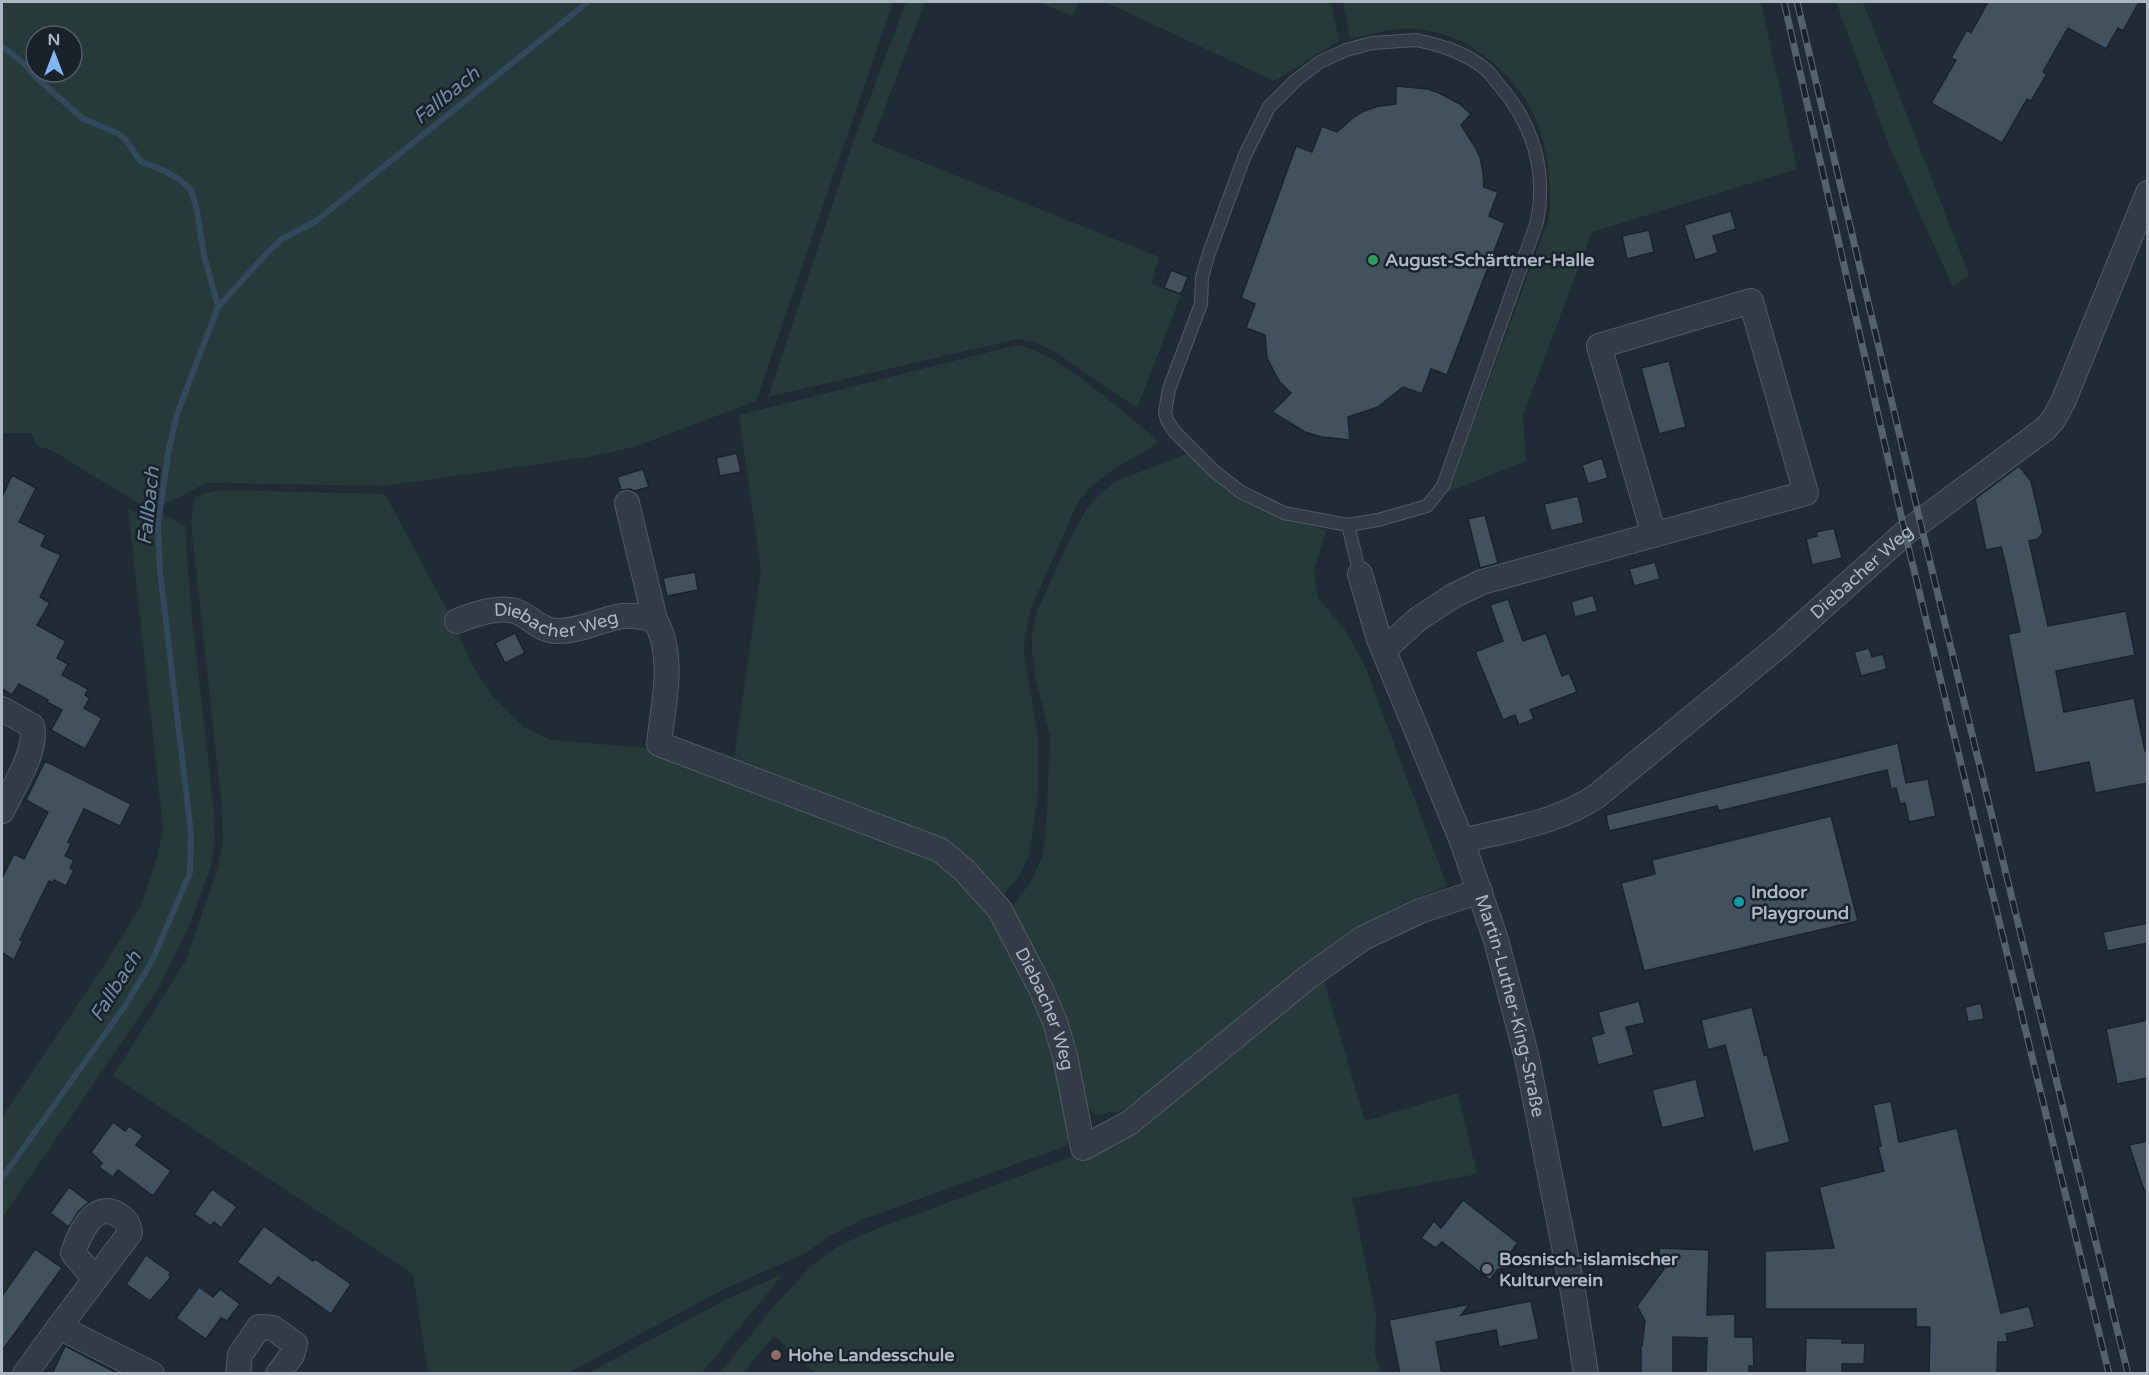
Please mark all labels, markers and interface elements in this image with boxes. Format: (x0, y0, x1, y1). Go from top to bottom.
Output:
north arrow (24, 24, 84, 84)
text: N (48, 30, 60, 50)
water label: Fallbach (409, 61, 485, 130)
place label: August-Schärttner-Halle (1385, 249, 1595, 271)
marker: August-Schärttner-Halle (1366, 253, 1380, 267)
water label: Fallbach (133, 465, 165, 546)
street label: Diebacher Weg (1806, 520, 1917, 624)
street label: Diebacher Weg (493, 598, 620, 642)
place label: Indoor Playground (1751, 881, 1849, 924)
street label: Martin-Luther-King-Straße (1470, 891, 1549, 1119)
marker: Indoor Playground (1732, 895, 1746, 909)
street label: Diebacher Weg (1010, 944, 1079, 1072)
water label: Fallbach (85, 946, 147, 1026)
place label: Bosnisch-islamischer Kulturverein (1499, 1248, 1679, 1291)
marker: Bosnisch-islamischer Kulturverein (1480, 1262, 1494, 1276)
place label: Hohe Landesschule (788, 1344, 955, 1366)
marker: Hohe Landesschule (769, 1348, 783, 1362)

